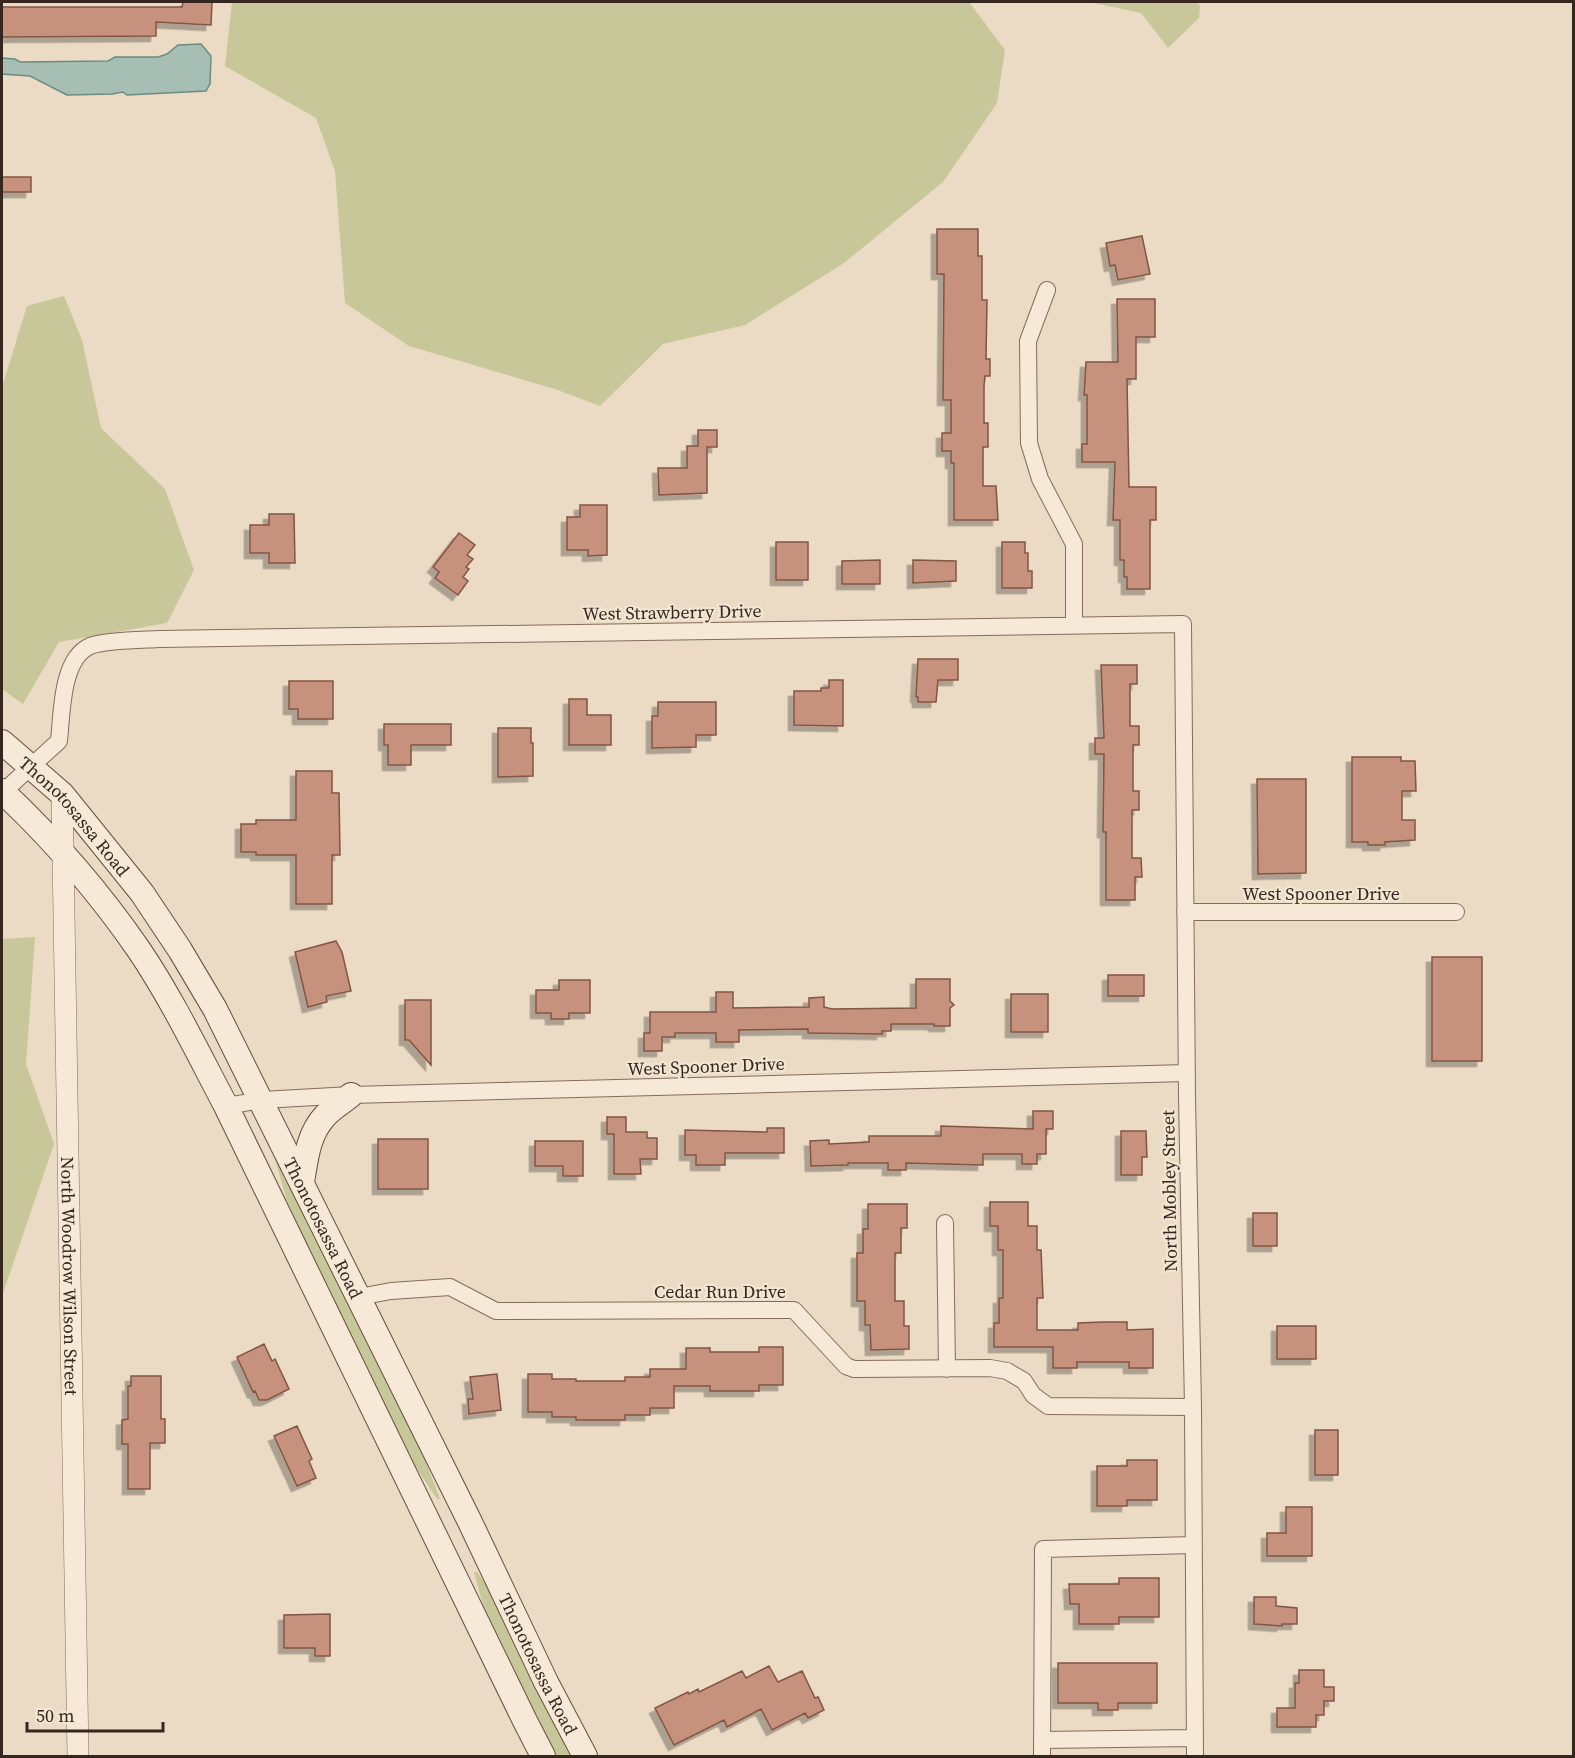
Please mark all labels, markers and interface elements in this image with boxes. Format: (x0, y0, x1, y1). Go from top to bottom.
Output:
street label: West Strawberry Drive (582, 598, 762, 626)
street label: Thonotosassa Road (14, 750, 136, 881)
street label: West Spooner Drive (1242, 881, 1400, 906)
street label: West Spooner Drive (627, 1051, 785, 1081)
street label: North Mobley Street (1155, 1110, 1183, 1272)
street label: Thonotosassa Road (278, 1153, 369, 1303)
street label: North Woodrow Wilson Street (56, 1156, 85, 1396)
street label: Cedar Run Drive (654, 1279, 786, 1304)
street label: Thonotosassa Road (493, 1589, 584, 1739)
scale bar (27, 1695, 164, 1733)
text: 50 m (36, 1703, 74, 1728)

